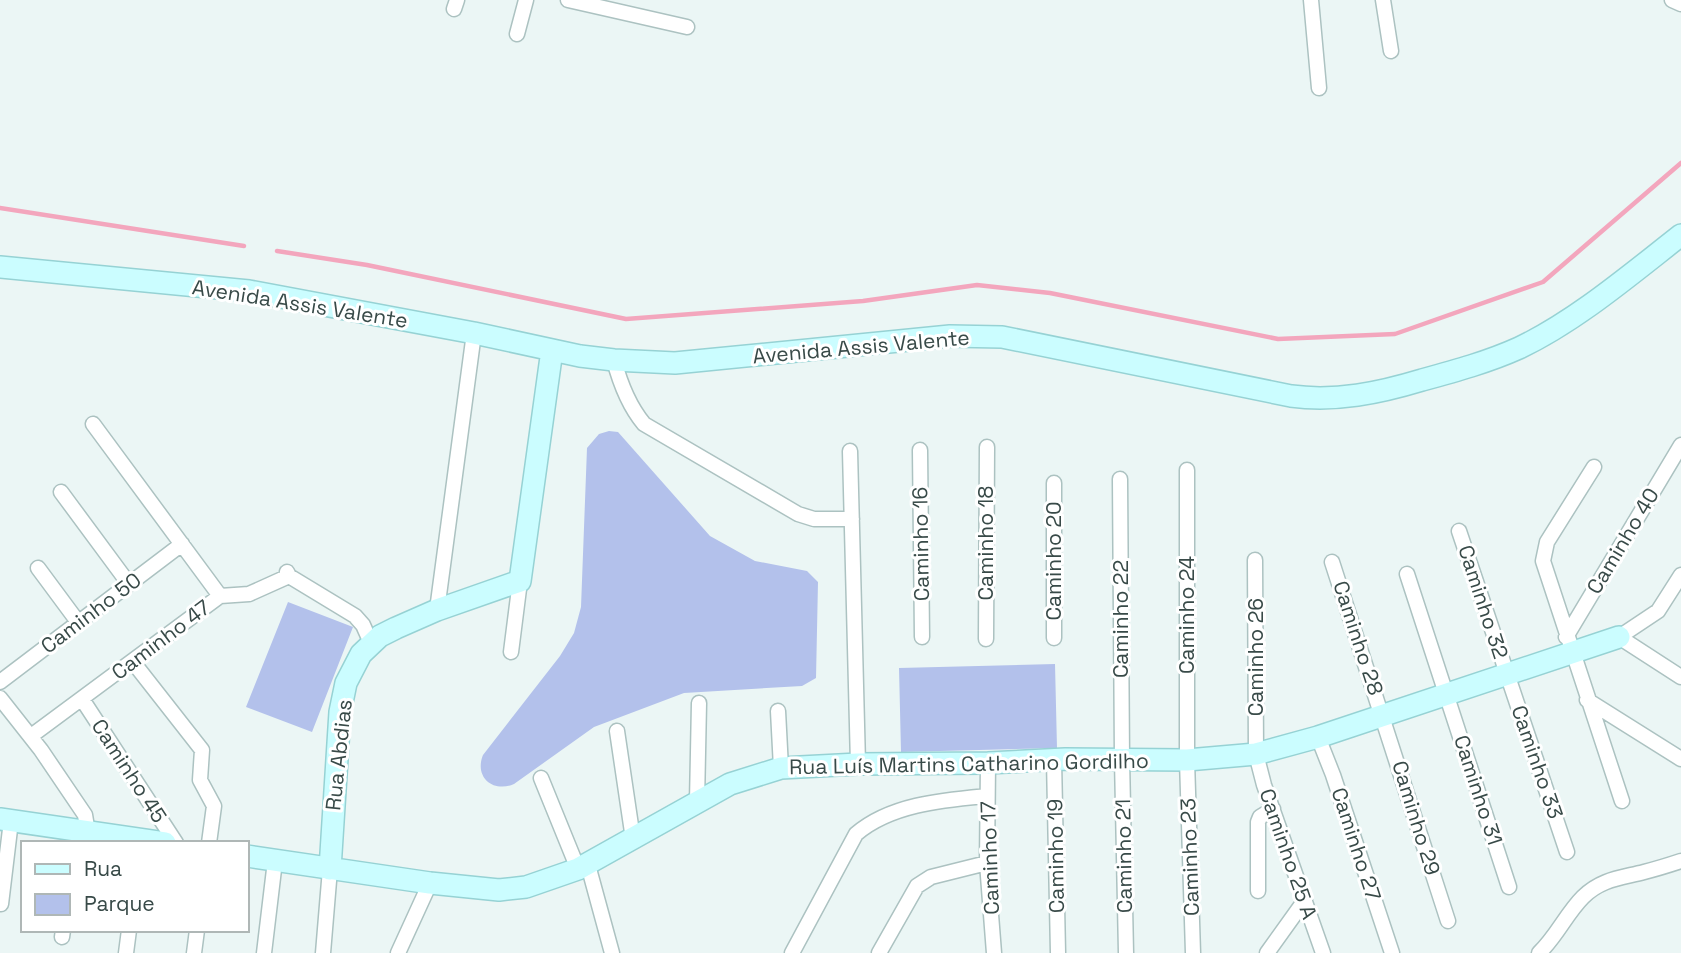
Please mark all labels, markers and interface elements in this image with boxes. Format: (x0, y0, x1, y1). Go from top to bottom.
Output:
street label: Avenida Assis Valente (190, 273, 410, 334)
street label: Avenida Assis Valente (751, 324, 971, 369)
street label: Caminho 40 (1580, 483, 1665, 599)
street label: Caminho 18 (972, 486, 999, 600)
street label: Caminho 16 (906, 487, 935, 601)
street label: Caminho 20 (1040, 501, 1067, 621)
street label: Caminho 32 (1452, 541, 1515, 662)
street label: Caminho 24 (1173, 556, 1200, 674)
street label: Caminho 22 (1107, 560, 1134, 678)
street label: Caminho 50 (35, 566, 146, 659)
street label: Caminho 28 (1327, 577, 1390, 698)
street label: Caminho 47 (106, 593, 216, 686)
street label: Caminho 26 (1242, 598, 1269, 716)
street label: Rua Abdias (319, 698, 358, 812)
street label: Caminho 33 (1505, 702, 1569, 822)
street label: Caminho 45 (86, 714, 173, 828)
street label: Caminho 31 (1448, 731, 1509, 848)
street label: Rua Luís Martins Catharino Gordilho (789, 747, 1149, 780)
street label: Caminho 29 (1386, 757, 1447, 878)
street label: Caminho 27 (1326, 784, 1387, 904)
street label: Caminho 25 A (1253, 785, 1323, 923)
street label: Caminho 23 (1174, 798, 1205, 917)
street label: Caminho 19 (1041, 799, 1070, 913)
street label: Caminho 21 (1109, 799, 1138, 913)
street label: Caminho 17 (974, 801, 1005, 915)
legend (21, 841, 248, 932)
text: Rua (84, 855, 122, 882)
text: Parque (84, 890, 155, 917)

